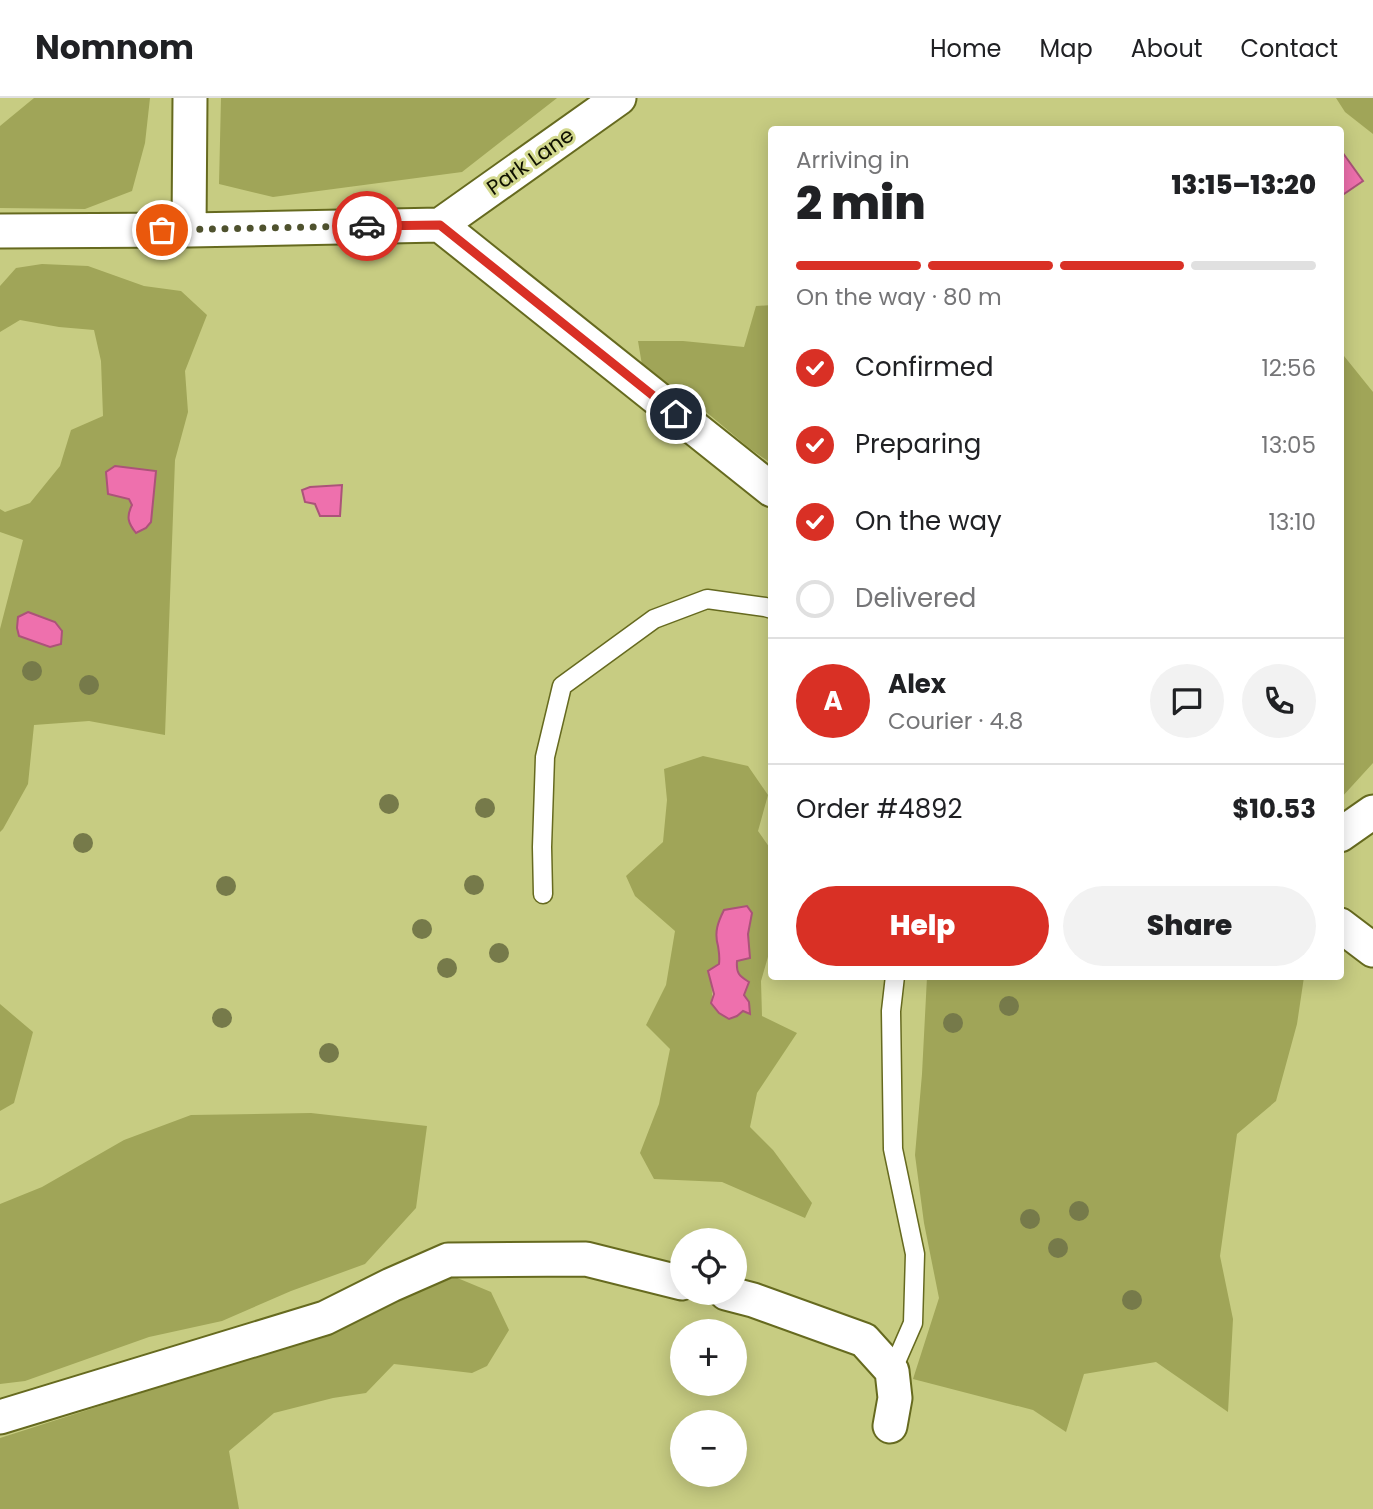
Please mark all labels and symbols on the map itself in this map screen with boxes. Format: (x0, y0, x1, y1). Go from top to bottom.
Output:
street label: Park Lane (481, 120, 579, 202)
courier (332, 191, 402, 261)
pin (132, 200, 192, 260)
pin (646, 384, 706, 444)

